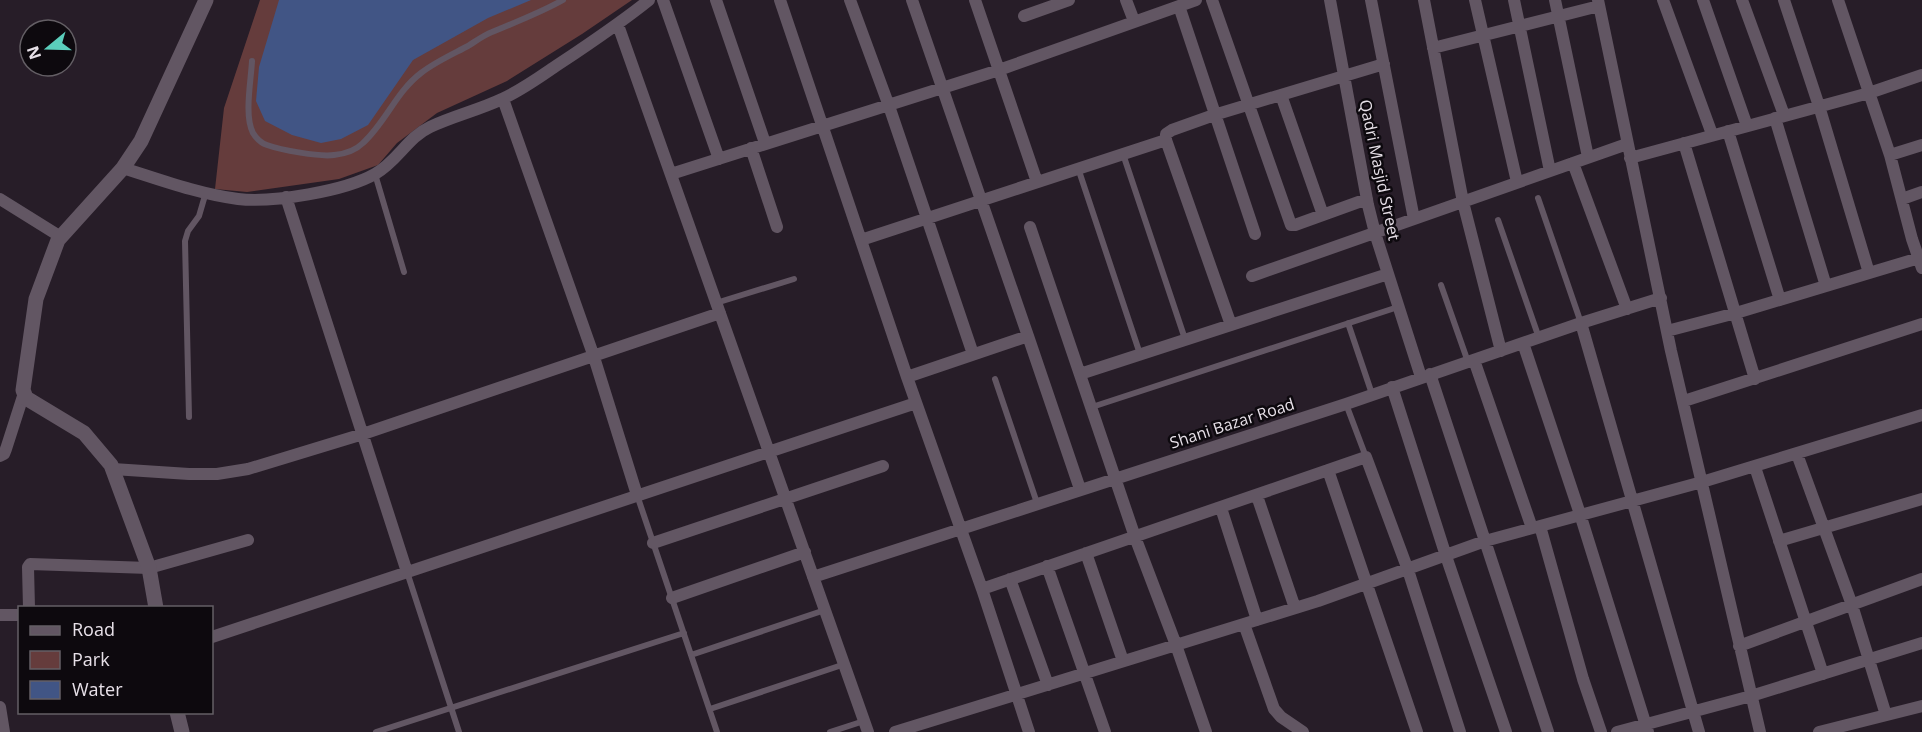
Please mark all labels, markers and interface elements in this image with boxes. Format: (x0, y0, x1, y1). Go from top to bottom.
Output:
north arrow (18, 18, 78, 78)
text: N (21, 43, 46, 63)
street label: Qadri Masjid Street (1354, 98, 1406, 243)
street label: Shani Bazar Road (1167, 392, 1297, 454)
legend (18, 606, 213, 714)
text: Road (72, 617, 115, 641)
text: Park (72, 647, 110, 671)
text: Water (72, 677, 123, 701)

